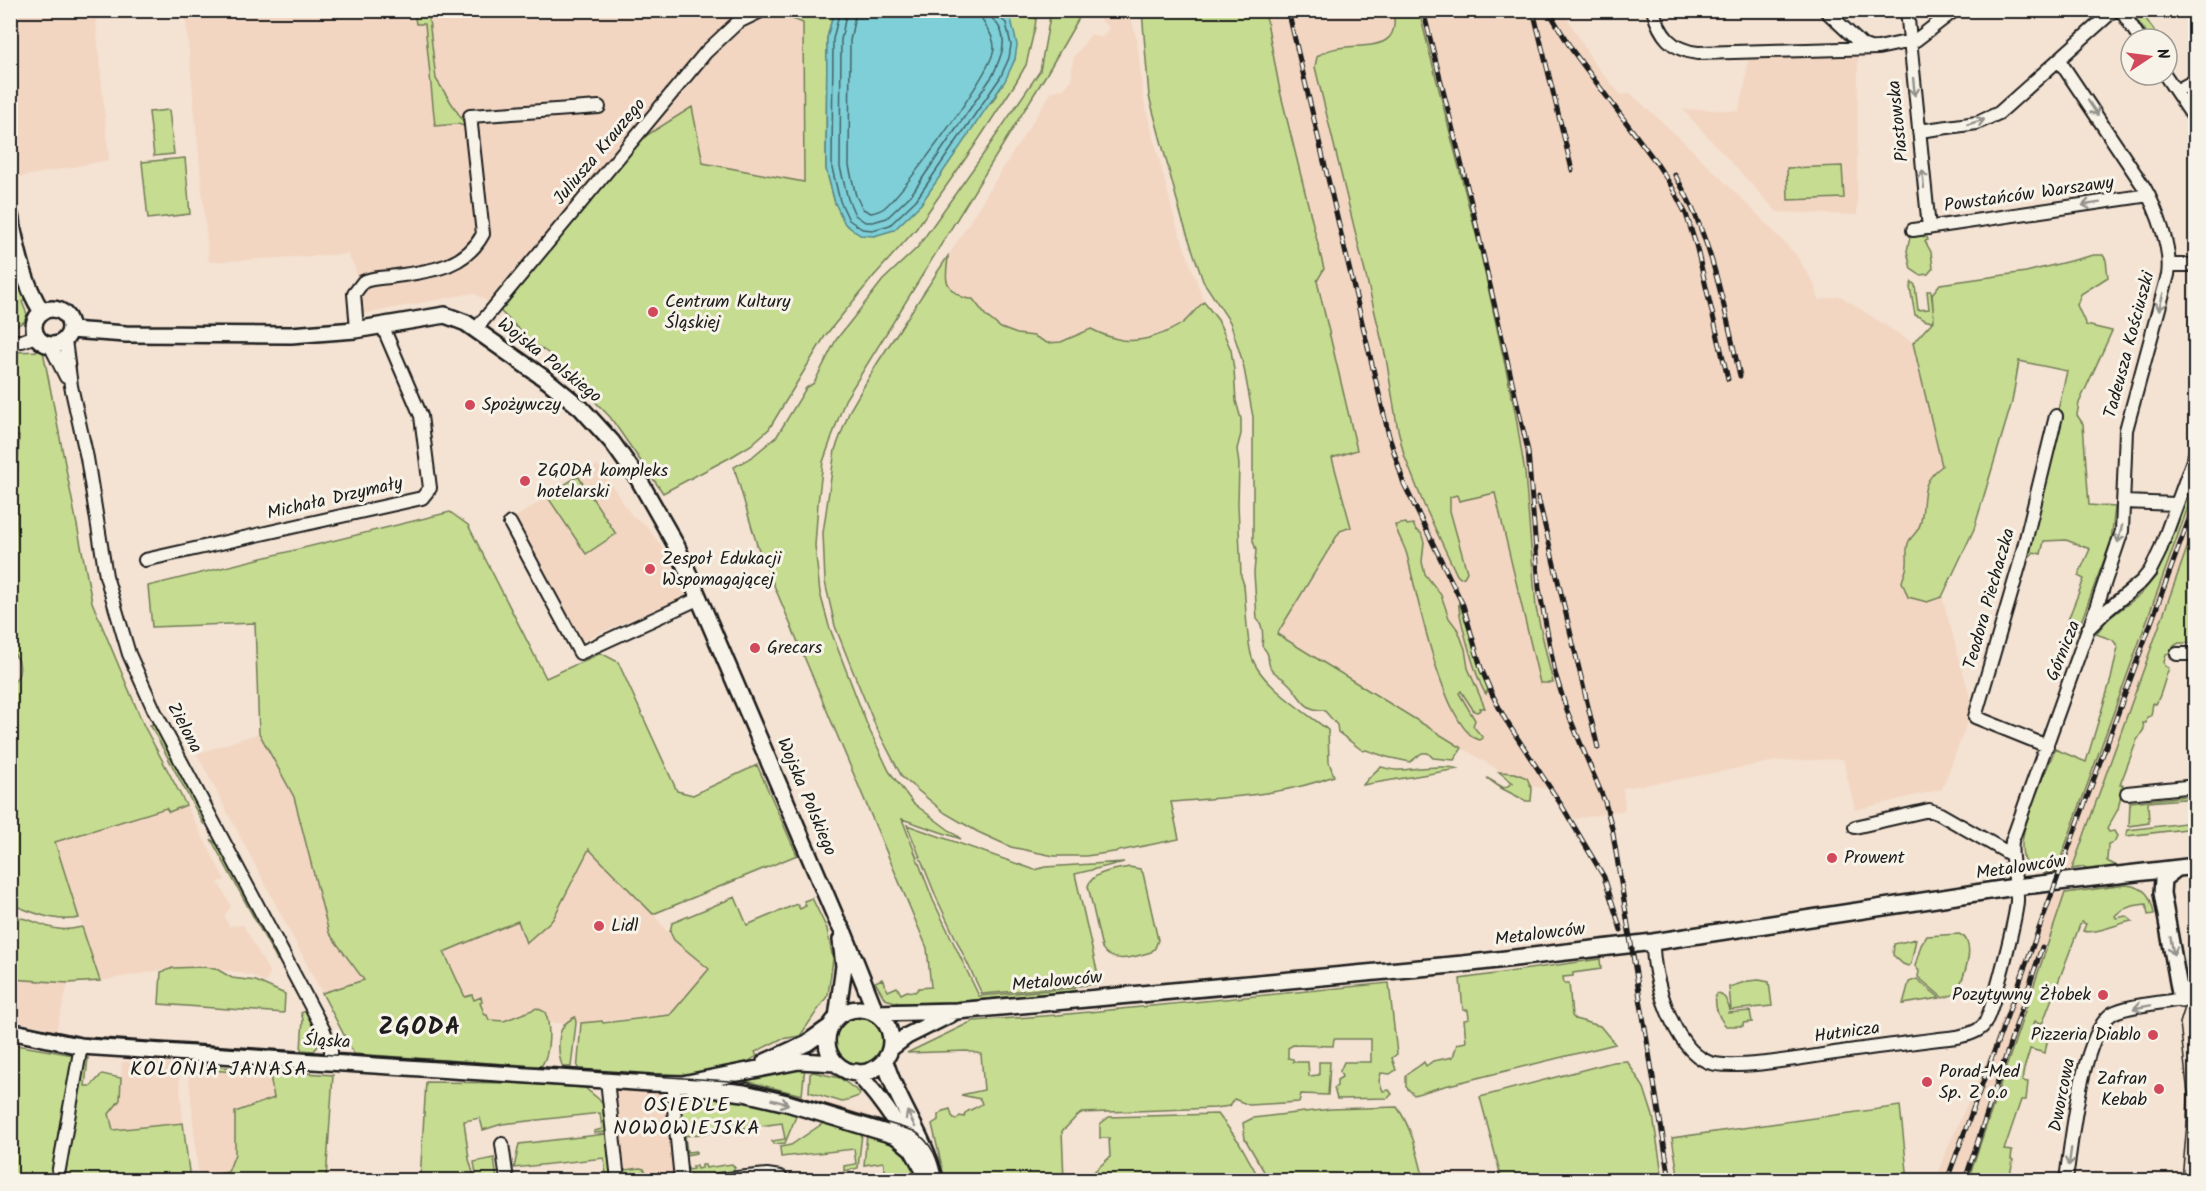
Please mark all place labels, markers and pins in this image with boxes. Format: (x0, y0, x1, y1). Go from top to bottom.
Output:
place label: Centrum Kultury Śląskiej (665, 288, 791, 338)
marker: Centrum Kultury Śląskiej (646, 305, 660, 319)
place label: Spożywczy (482, 391, 562, 420)
marker: Spożywczy (463, 398, 477, 412)
place label: ZGODA kompleks hotelarski (537, 457, 668, 507)
marker: ZGODA kompleks hotelarski (518, 474, 532, 488)
place label: Zespoł Edukacji Wspomagającej (662, 545, 782, 595)
marker: Zespoł Edukacji Wspomagającej (643, 562, 657, 576)
place label: Grecars (767, 634, 822, 663)
marker: Grecars (748, 641, 762, 655)
place label: Prowent (1844, 844, 1906, 873)
marker: Prowent (1825, 851, 1839, 865)
place label: Lidl (611, 912, 639, 941)
marker: Lidl (592, 919, 606, 933)
place label: Pozytywny Żłobek (1952, 981, 2092, 1010)
marker: Pozytywny Żłobek (2096, 988, 2110, 1002)
place label: Pizzeria Diablo (2031, 1021, 2141, 1050)
marker: Pizzeria Diablo (2146, 1028, 2160, 1042)
place label: Porad-Med Sp. Z o.o (1939, 1058, 2021, 1108)
place label: Zafran Kebab (2097, 1065, 2148, 1115)
marker: Porad-Med Sp. Z o.o (1920, 1075, 1934, 1089)
marker: Zafran Kebab (2152, 1082, 2166, 1096)

